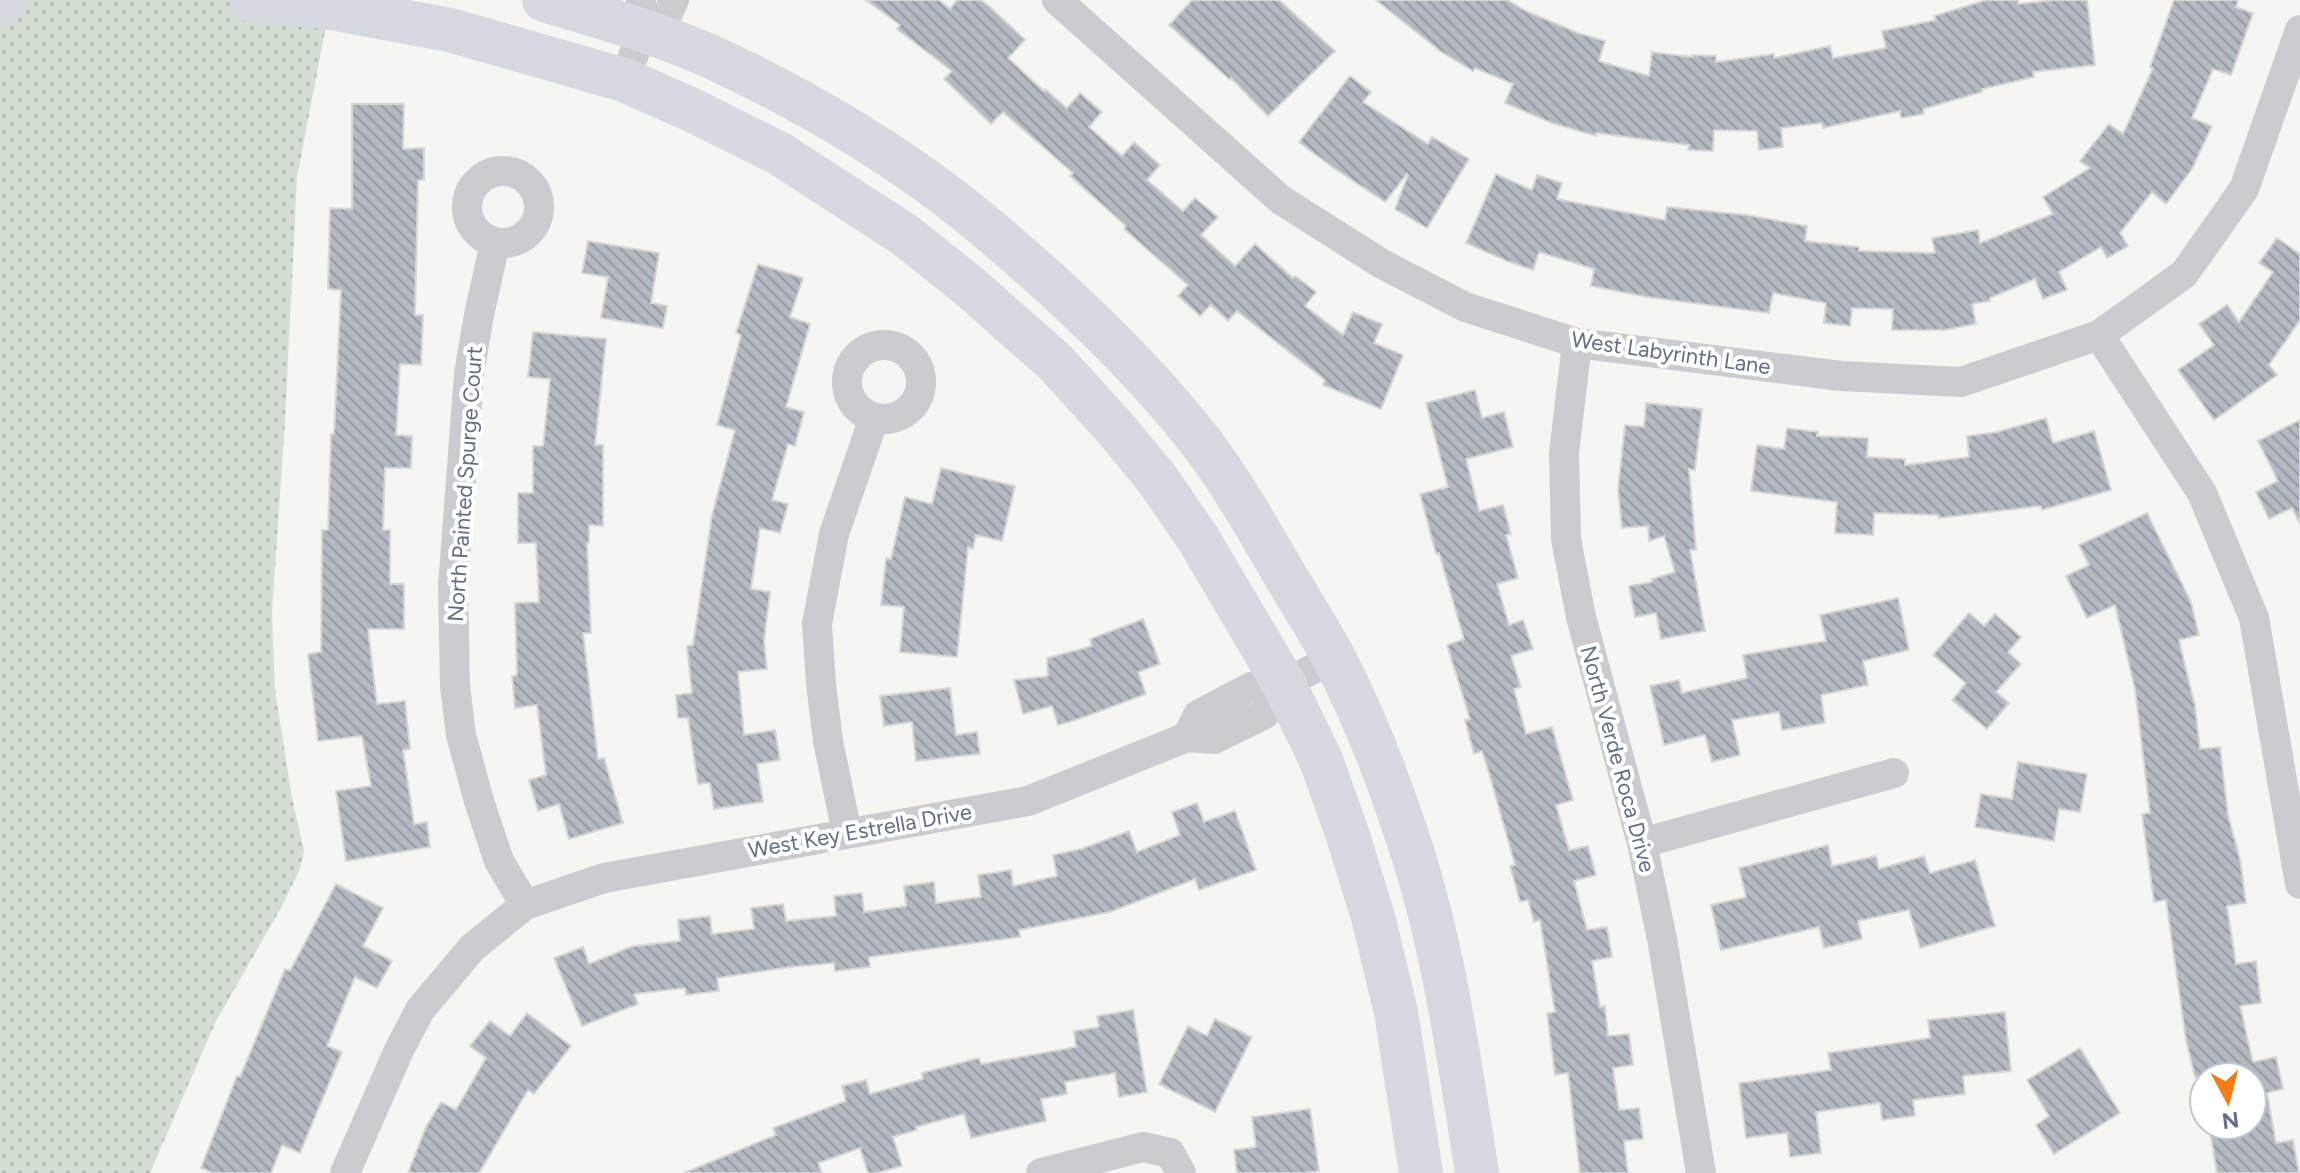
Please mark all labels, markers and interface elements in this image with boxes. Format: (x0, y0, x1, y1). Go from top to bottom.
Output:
street label: West Labyrinth Lane (1570, 326, 1772, 380)
street label: North Painted Spurge Court (442, 345, 488, 623)
street label: North Verde Roca Drive (1575, 643, 1661, 875)
street label: West Key Estrella Drive (746, 798, 974, 864)
north arrow (2188, 1061, 2268, 1141)
text: N (2220, 1106, 2240, 1135)

